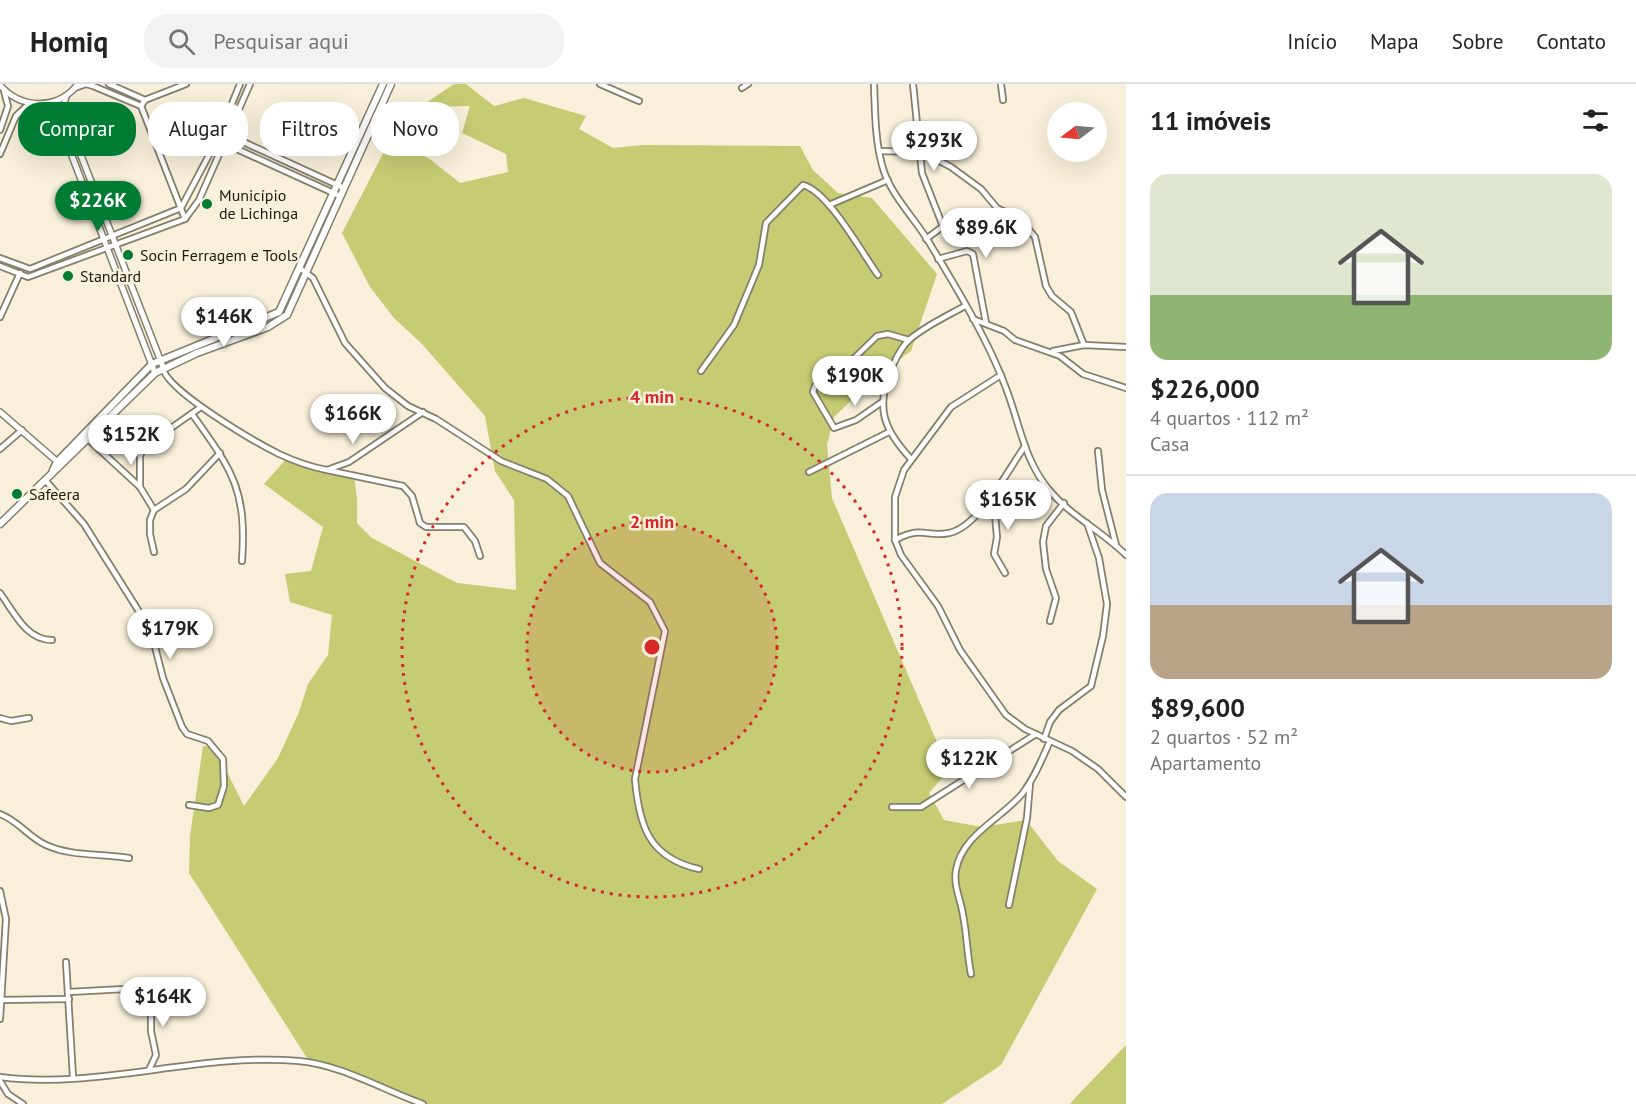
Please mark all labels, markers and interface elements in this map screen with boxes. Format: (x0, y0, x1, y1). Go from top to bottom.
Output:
search box (144, 14, 564, 68)
text: Homiq (30, 23, 108, 60)
icon: search (165, 25, 198, 58)
text: Pesquisar aqui (213, 27, 349, 55)
text: Início (1287, 28, 1337, 55)
text: Mapa (1370, 28, 1419, 55)
text: Sobre (1452, 28, 1503, 55)
text: Contato (1536, 28, 1606, 55)
chip: Comprar (18, 102, 136, 156)
chip: Alugar (148, 102, 248, 156)
chip: Filtros (260, 102, 359, 156)
chip: Novo (371, 102, 459, 156)
north arrow (1047, 102, 1107, 162)
map controls (1047, 102, 1107, 162)
text: 11 imóveis (1150, 104, 1271, 137)
icon: filters (1579, 104, 1612, 137)
pin: $293K (892, 121, 976, 172)
text: $293K (905, 127, 963, 153)
pin: $226K (56, 181, 140, 232)
place label: Município de Lichinga (219, 185, 298, 223)
text: $226K (69, 187, 127, 213)
marker: Município de Lichinga (200, 197, 214, 211)
pin: $89.6K (937, 208, 1035, 259)
icon: home (1327, 213, 1435, 321)
text: $89.6K (955, 214, 1017, 240)
place label: Socin Ferragem e Tools (140, 245, 298, 265)
marker: Socin Ferragem e Tools (121, 248, 135, 262)
place label: Standard (80, 266, 141, 286)
marker: Standard (61, 269, 75, 283)
pin: $146K (182, 297, 266, 348)
text: $146K (195, 303, 253, 329)
pin: $190K (813, 356, 897, 407)
text: $190K (826, 362, 884, 388)
text: $226,000 (1150, 372, 1260, 405)
text: 4 min (630, 385, 674, 408)
pin: $166K (311, 394, 395, 445)
text: $166K (324, 400, 382, 426)
text: 4 quartos · 112 m² (1150, 405, 1309, 431)
pin: $152K (89, 415, 173, 466)
text: $152K (102, 421, 160, 447)
text: Casa (1150, 431, 1189, 457)
pin: $165K (966, 480, 1050, 531)
place label: Safeera (29, 484, 80, 504)
text: $165K (979, 486, 1037, 512)
marker: Safeera (10, 487, 24, 501)
text: 2 min (630, 510, 674, 533)
icon: home (1327, 532, 1435, 640)
pin: $179K (128, 609, 212, 660)
text: $179K (141, 615, 199, 641)
centre of rings (642, 637, 662, 657)
text: $89,600 (1150, 691, 1245, 724)
text: 2 quartos · 52 m² (1150, 724, 1298, 750)
pin: $122K (927, 739, 1011, 790)
text: $122K (940, 745, 998, 771)
text: Apartamento (1150, 750, 1261, 776)
pin: $164K (121, 977, 205, 1028)
text: $164K (134, 983, 192, 1009)

